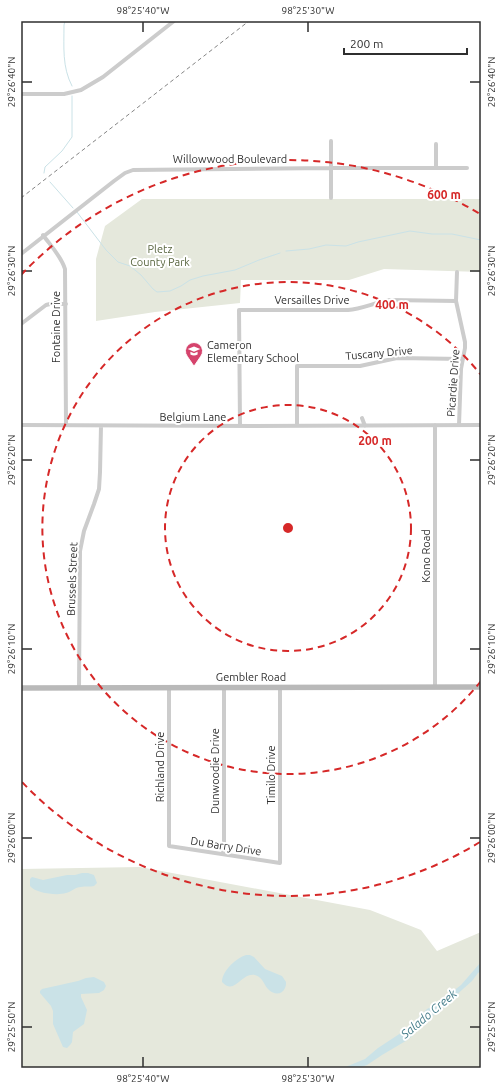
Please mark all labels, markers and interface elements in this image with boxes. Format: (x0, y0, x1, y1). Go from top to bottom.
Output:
text: 98°25'40"W (117, 5, 169, 16)
text: 98°25'30"W (282, 5, 334, 16)
scale bar (344, 30, 467, 56)
text: 200 m (350, 37, 383, 50)
text: 29°26'40"N (6, 57, 17, 107)
text: 29°26'40"N (486, 57, 497, 107)
street label: Willowwood Boulevard (173, 153, 287, 165)
text: 600 m (427, 188, 461, 201)
park label: Pletz County Park (130, 243, 190, 268)
text: 29°26'30"N (6, 246, 17, 296)
text: 29°26'30"N (486, 246, 497, 296)
street label: Fontaine Drive (50, 291, 62, 363)
street label: Versailles Drive (274, 294, 350, 306)
text: 400 m (375, 298, 409, 311)
place label: Cameron Elementary School (207, 339, 299, 364)
school or university icon: Cameron Elementary School (184, 341, 204, 366)
street label: Tuscany Drive (345, 344, 413, 362)
street label: Picardie Drive (445, 349, 461, 417)
street label: Belgium Lane (160, 411, 226, 423)
text: 200 m (358, 434, 392, 447)
text: 29°26'20"N (6, 435, 17, 485)
text: 29°26'20"N (486, 435, 497, 485)
centre of rings (281, 521, 295, 535)
street label: Kono Road (420, 529, 432, 583)
street label: Brussels Street (65, 541, 79, 616)
text: 29°26'10"N (6, 624, 17, 674)
text: 29°26'10"N (486, 624, 497, 674)
street label: Gembler Road (216, 671, 286, 683)
street label: Dunwoodie Drive (209, 728, 221, 814)
street label: Richland Drive (154, 732, 166, 802)
street label: Timilo Drive (265, 745, 277, 805)
text: 29°26'00"N (6, 813, 17, 863)
text: 29°26'00"N (486, 813, 497, 863)
street label: Du Barry Drive (190, 834, 262, 858)
water label: Salado Creek (397, 986, 460, 1041)
text: 29°25'50"N (6, 1002, 17, 1052)
text: 29°25'50"N (486, 1002, 497, 1052)
text: 98°25'40"W (117, 1073, 169, 1084)
text: 98°25'30"W (282, 1073, 334, 1084)

